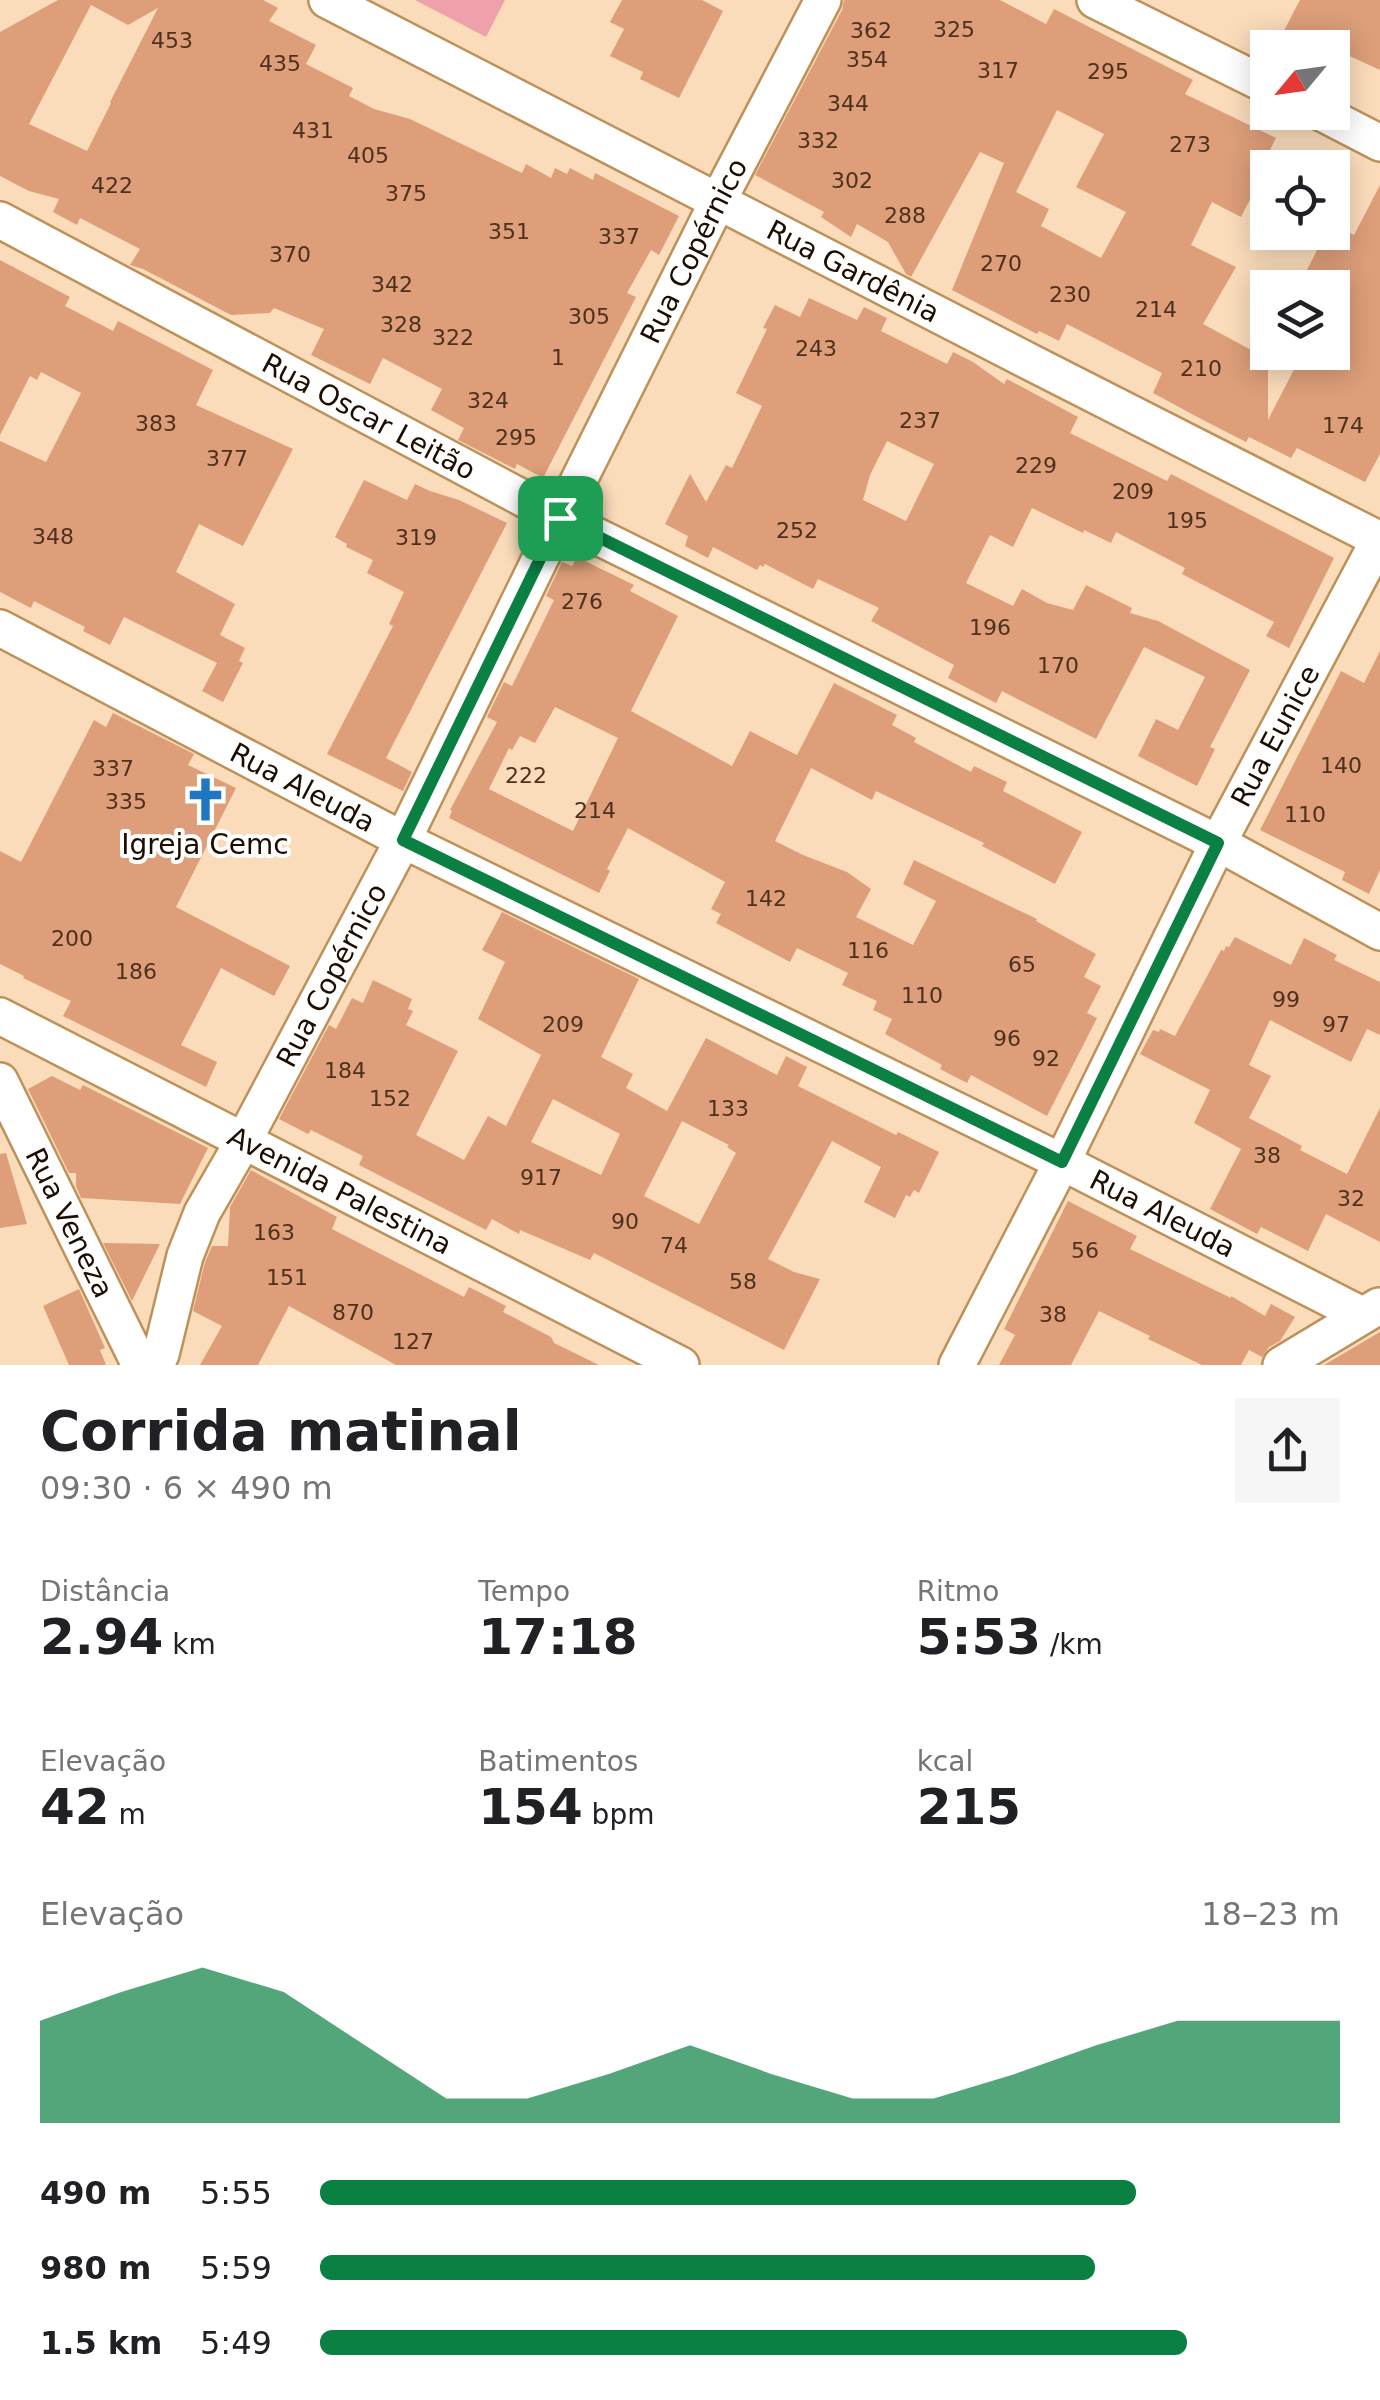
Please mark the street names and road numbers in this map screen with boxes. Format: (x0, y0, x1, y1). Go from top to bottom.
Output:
street label: Rua Copérnico (634, 153, 754, 349)
street label: Rua Gardênia (761, 213, 945, 330)
street label: Rua Oscar Leitão (256, 347, 481, 487)
street label: Rua Eunice (1224, 660, 1326, 813)
street label: Rua Aleuda (224, 736, 380, 839)
street label: Rua Copérnico (270, 878, 394, 1073)
street label: Avenida Palestina (222, 1120, 457, 1262)
street label: Rua Veneza (19, 1142, 120, 1303)
street label: Rua Aleuda (1084, 1163, 1241, 1265)

